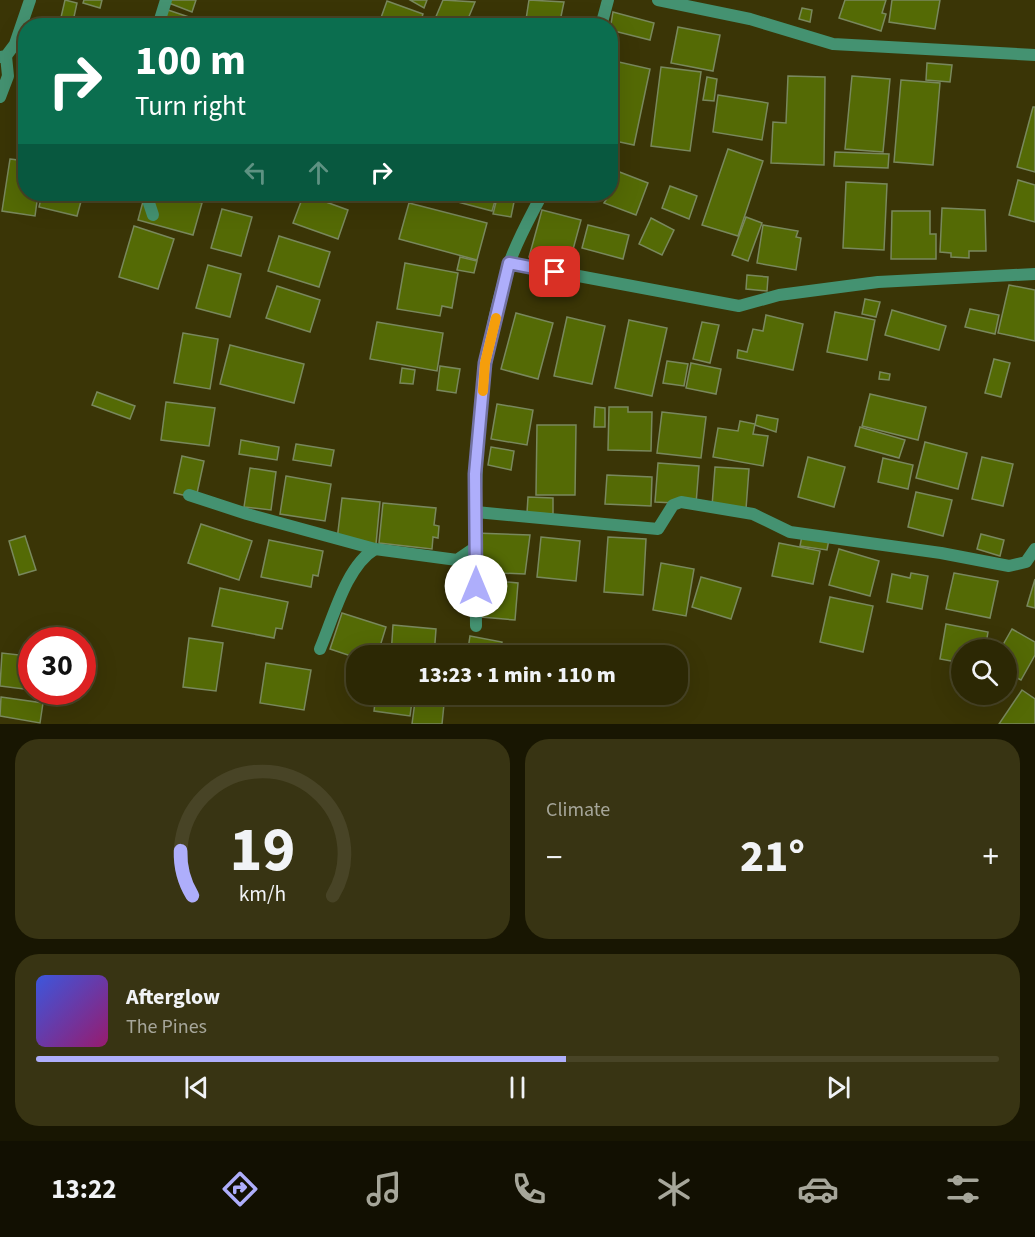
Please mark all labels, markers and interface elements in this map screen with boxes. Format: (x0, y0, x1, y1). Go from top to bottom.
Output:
text: 100 m (135, 31, 246, 91)
icon: right (36, 42, 114, 120)
text: Turn right (135, 87, 246, 126)
icon: left (239, 156, 272, 189)
icon: ahead (302, 156, 335, 189)
icon: right (365, 156, 398, 189)
pin (529, 246, 580, 297)
icon: arrive (538, 255, 571, 288)
position arrow (444, 554, 508, 618)
speed limit sign: 30 (18, 627, 96, 705)
map controls (951, 639, 1017, 705)
button: search (951, 639, 1017, 705)
text: 13:23 · 1 min · 110 m (418, 659, 616, 691)
text: Climate (546, 796, 610, 824)
text: 19 (230, 806, 295, 895)
text: 21° (740, 825, 805, 889)
text: − (546, 834, 562, 881)
text: + (983, 834, 999, 881)
text: km/h (239, 879, 286, 910)
text: Afterglow (126, 981, 220, 1013)
text: The Pines (126, 1013, 207, 1041)
icon: previous (180, 1071, 213, 1104)
icon: pause (501, 1071, 534, 1104)
icon: next (822, 1071, 855, 1104)
icon: directions (219, 1168, 261, 1210)
icon: music (363, 1168, 405, 1210)
icon: phone (508, 1168, 550, 1210)
icon: climate (653, 1168, 695, 1210)
icon: car (797, 1168, 839, 1210)
icon: filters (942, 1168, 984, 1210)
text: 13:22 (51, 1170, 116, 1209)

